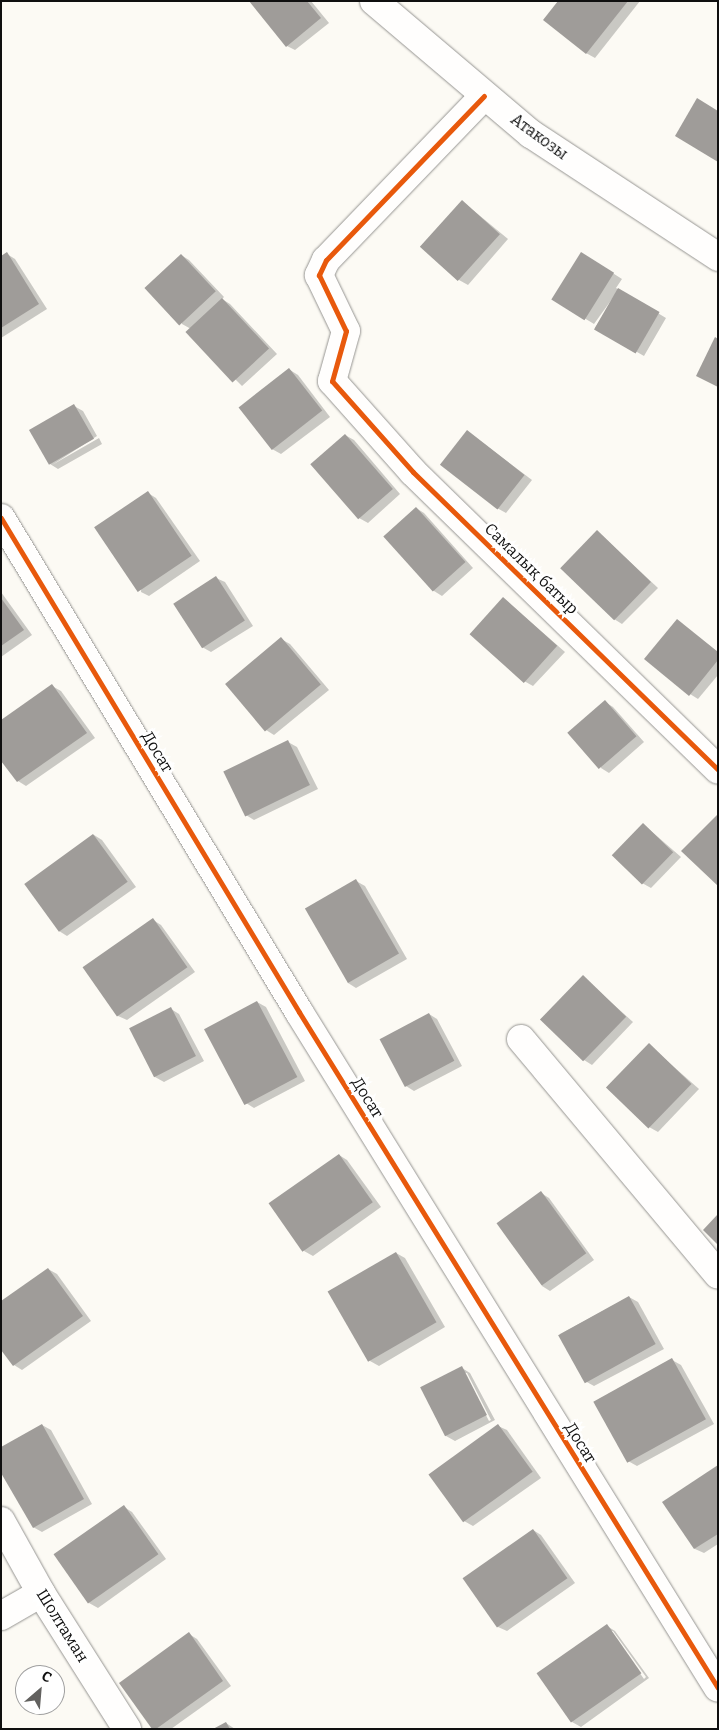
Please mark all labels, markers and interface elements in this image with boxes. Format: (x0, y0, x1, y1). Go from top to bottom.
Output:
street label: Атакозы (507, 110, 571, 164)
street label: Самалық батыр (480, 519, 582, 619)
street label: Досат (137, 728, 177, 776)
street label: Досат (347, 1074, 387, 1122)
street label: Досат (560, 1419, 600, 1467)
street label: Шолтаман (32, 1586, 92, 1666)
north arrow (15, 1665, 65, 1715)
text: С (39, 1667, 54, 1687)

